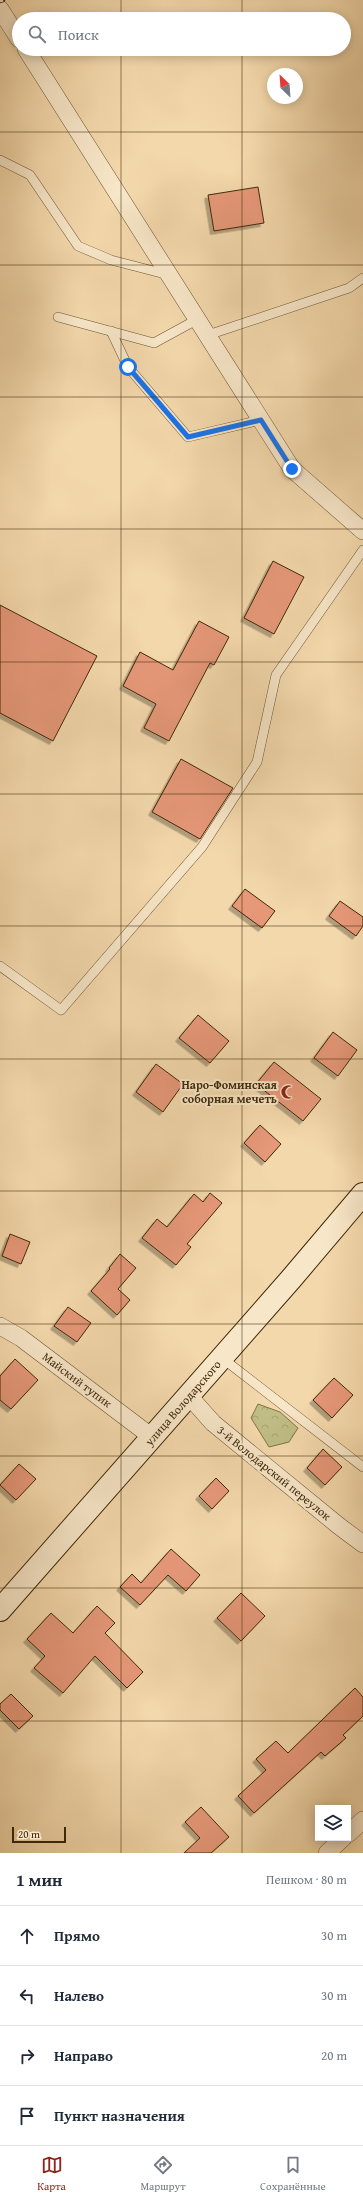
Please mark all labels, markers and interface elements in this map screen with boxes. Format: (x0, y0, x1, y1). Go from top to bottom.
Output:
search box (12, 12, 351, 56)
icon: search (26, 23, 48, 45)
text: Поиск (58, 24, 99, 45)
north arrow (267, 68, 303, 104)
route start (119, 358, 137, 376)
route end (283, 460, 301, 478)
place label: Наро-Фоминская соборная мечеть (181, 1076, 278, 1107)
mosque icon: Наро-Фоминская соборная мечеть (280, 1084, 296, 1100)
street label: Майский тупик (39, 1348, 116, 1412)
street label: улица Володарского (140, 1356, 225, 1450)
street label: 3-й Володарский переулок (214, 1421, 335, 1524)
map controls (315, 1805, 351, 1841)
button: layers (315, 1805, 351, 1841)
scale bar (12, 1825, 66, 1844)
text: 20 m (18, 1826, 40, 1842)
text: 1 мин (16, 1867, 62, 1892)
text: Пешком · 80 m (266, 1870, 347, 1889)
icon: ahead (16, 1925, 38, 1947)
text: Прямо (54, 1925, 100, 1946)
text: 30 m (321, 1926, 347, 1945)
icon: left (16, 1985, 38, 2007)
text: Налево (54, 1985, 104, 2006)
text: 30 m (321, 1986, 347, 2005)
icon: right (16, 2045, 38, 2067)
text: Направо (54, 2045, 113, 2066)
text: 20 m (321, 2046, 347, 2065)
icon: arrive (16, 2105, 38, 2127)
text: Пункт назначения (54, 2105, 185, 2126)
tab: Карта (37, 2154, 66, 2194)
tab: Маршрут (140, 2154, 185, 2194)
tab: Сохранённые (260, 2154, 326, 2194)

